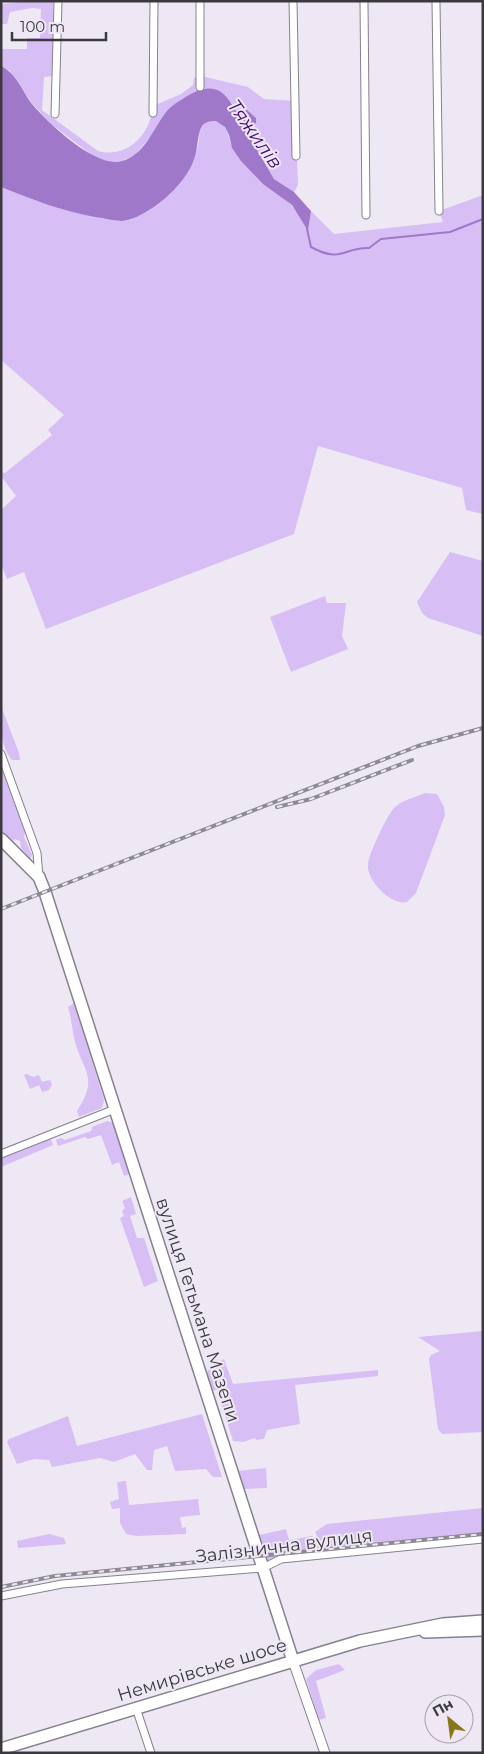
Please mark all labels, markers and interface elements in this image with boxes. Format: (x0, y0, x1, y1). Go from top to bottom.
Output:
scale bar (12, 10, 106, 42)
text: 100 m (20, 17, 65, 36)
water label: Тяжилів (223, 95, 287, 173)
street label: вулиця Гетьмана Мазепи (151, 1195, 245, 1425)
street label: Залізнична вулиця (194, 1524, 374, 1568)
street label: Немирівське шосе (115, 1634, 289, 1706)
north arrow (424, 1694, 474, 1744)
text: Пн (429, 1695, 456, 1721)

